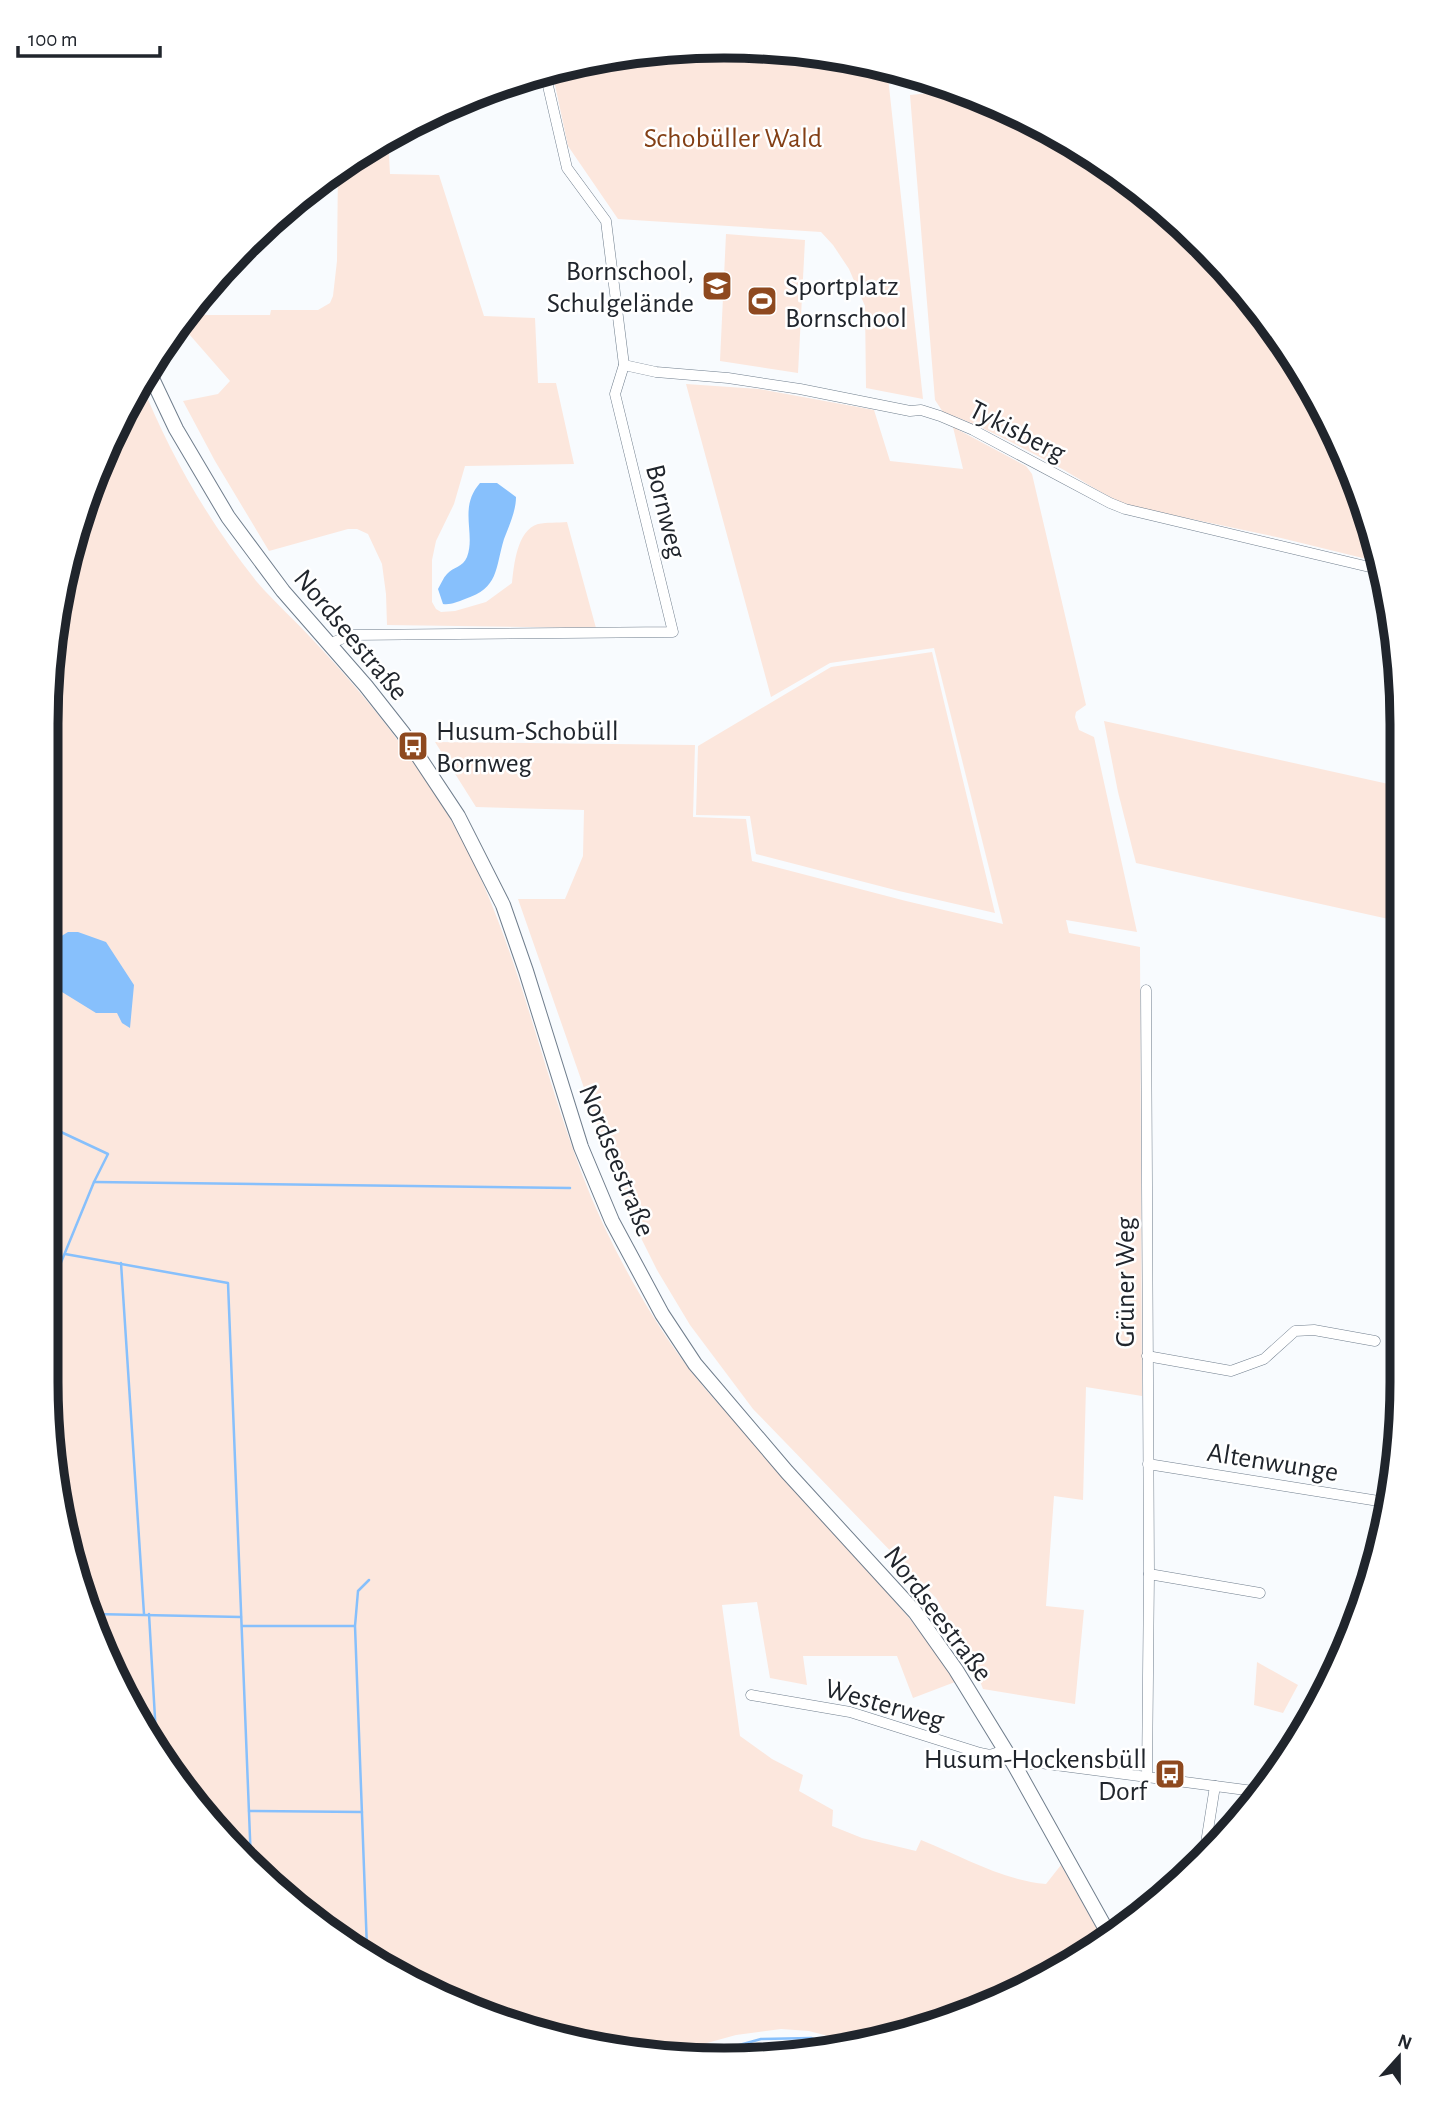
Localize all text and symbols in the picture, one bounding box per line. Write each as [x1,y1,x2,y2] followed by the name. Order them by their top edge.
[18,14,159,58] scale bar
[28,29,78,50] text: 100 m
[644,125,822,153] park label: Schobüller Wald
[547,258,694,318] place label: Bornschool, Schulgelände
[700,269,734,303] school or university icon: Bornschool, Schulgelände
[785,273,907,333] place label: Sportplatz Bornschool
[745,284,779,318] sports icon: Sportplatz Bornschool
[965,396,1070,468] street label: Tykisberg
[640,462,690,562] street label: Bornweg
[288,565,413,706] street label: Nordseestraße
[436,718,619,778] place label: Husum-Schobüll Bornweg
[396,729,430,763] bus stop icon: Husum-Schobüll Bornweg
[573,1081,659,1241] street label: Nordseestraße
[1112,1216,1140,1347] street label: Grüner Weg
[1205,1439,1340,1487] street label: Altenwunge
[878,1541,997,1687] street label: Nordseestraße
[822,1675,948,1735] street label: Westerweg
[924,1746,1149,1806] place label: Husum-Hockensbüll Dorf
[1153,1757,1187,1791] bus stop icon: Husum-Hockensbüll Dorf
[1364,2022,1434,2092] north arrow
[1395,2031,1414,2054] text: N

